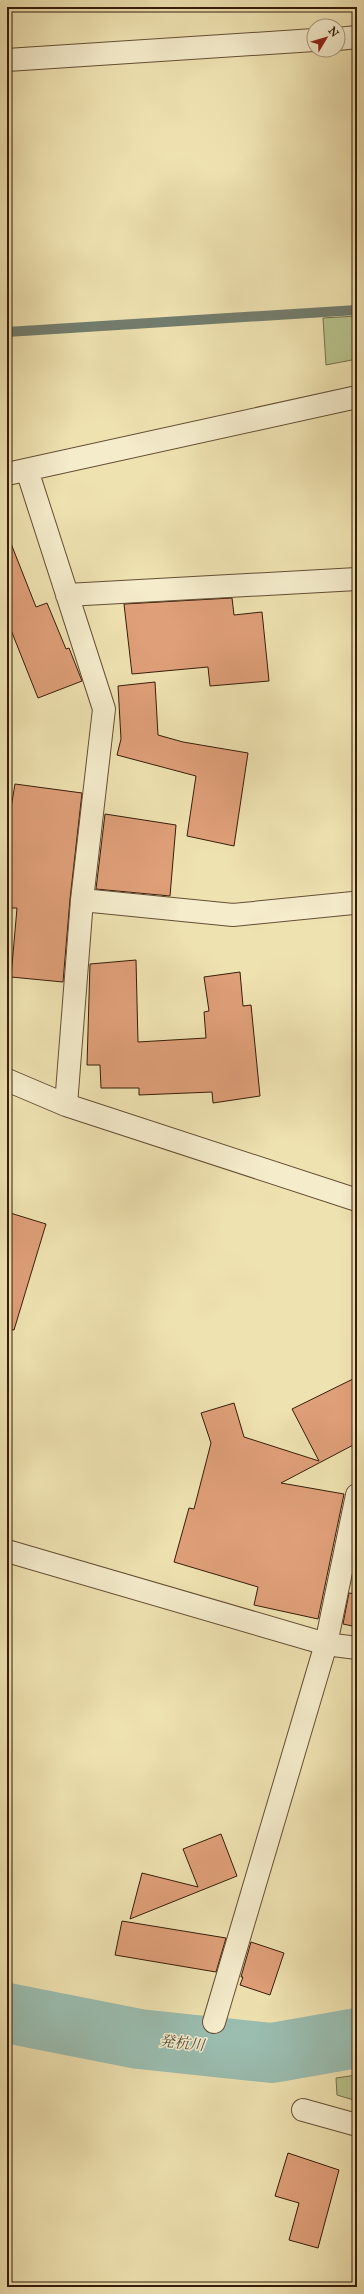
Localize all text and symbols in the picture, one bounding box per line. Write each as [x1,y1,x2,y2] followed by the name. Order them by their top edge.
[306,18,346,58] north arrow
[325,24,342,40] text: N
[159,2032,207,2055] water label: 発杭川

